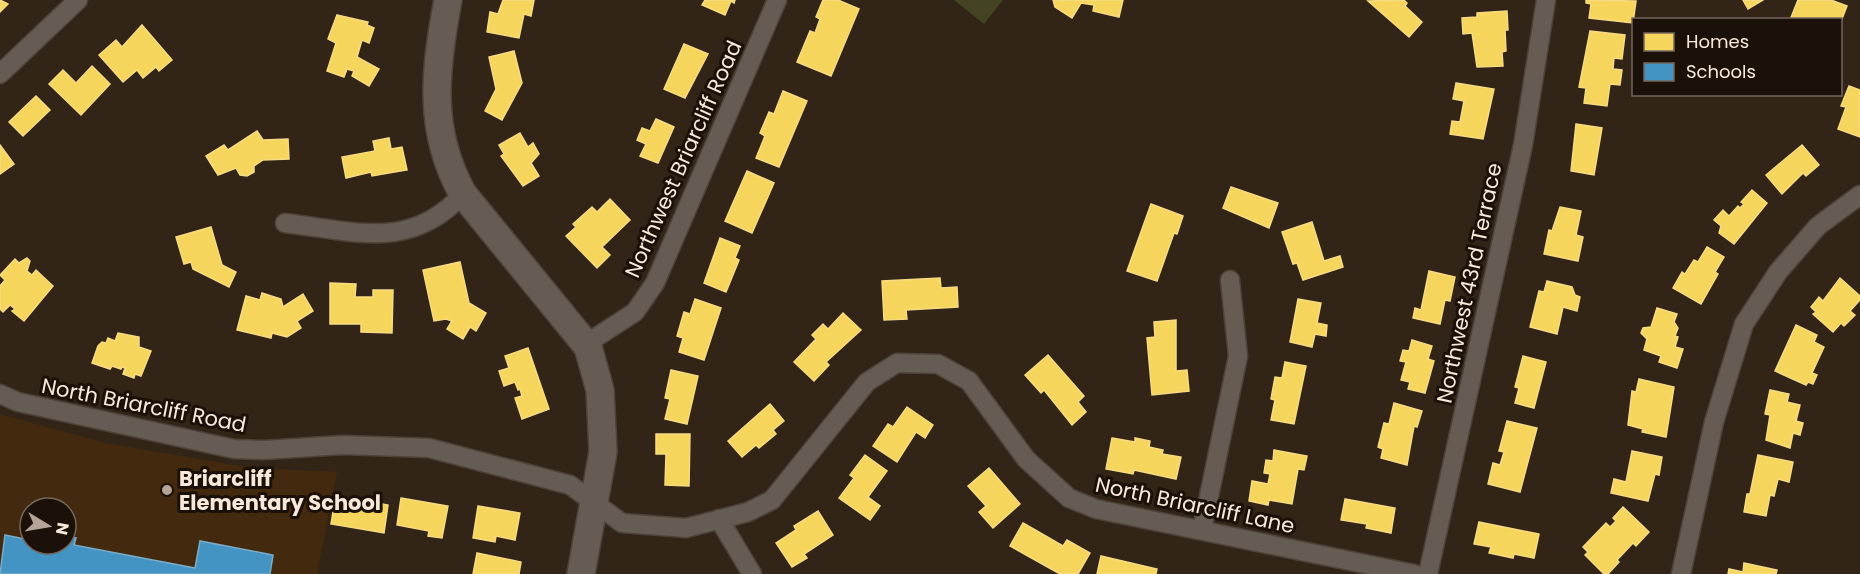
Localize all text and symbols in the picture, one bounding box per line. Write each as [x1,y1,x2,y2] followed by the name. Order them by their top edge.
[1632,18,1842,96] legend
[1686,29,1749,54] text: Homes
[618,36,748,282] street label: Northwest Briarcliff Road
[1686,59,1756,84] text: Schools
[1429,160,1509,406] street label: Northwest 43rd Terrace
[39,371,249,439] street label: North Briarcliff Road
[179,464,381,517] place label: Briarcliff Elementary School
[1093,470,1297,540] street label: North Briarcliff Lane
[160,483,174,497] marker: Briarcliff Elementary School
[18,496,78,556] north arrow
[50,521,75,537] text: N

